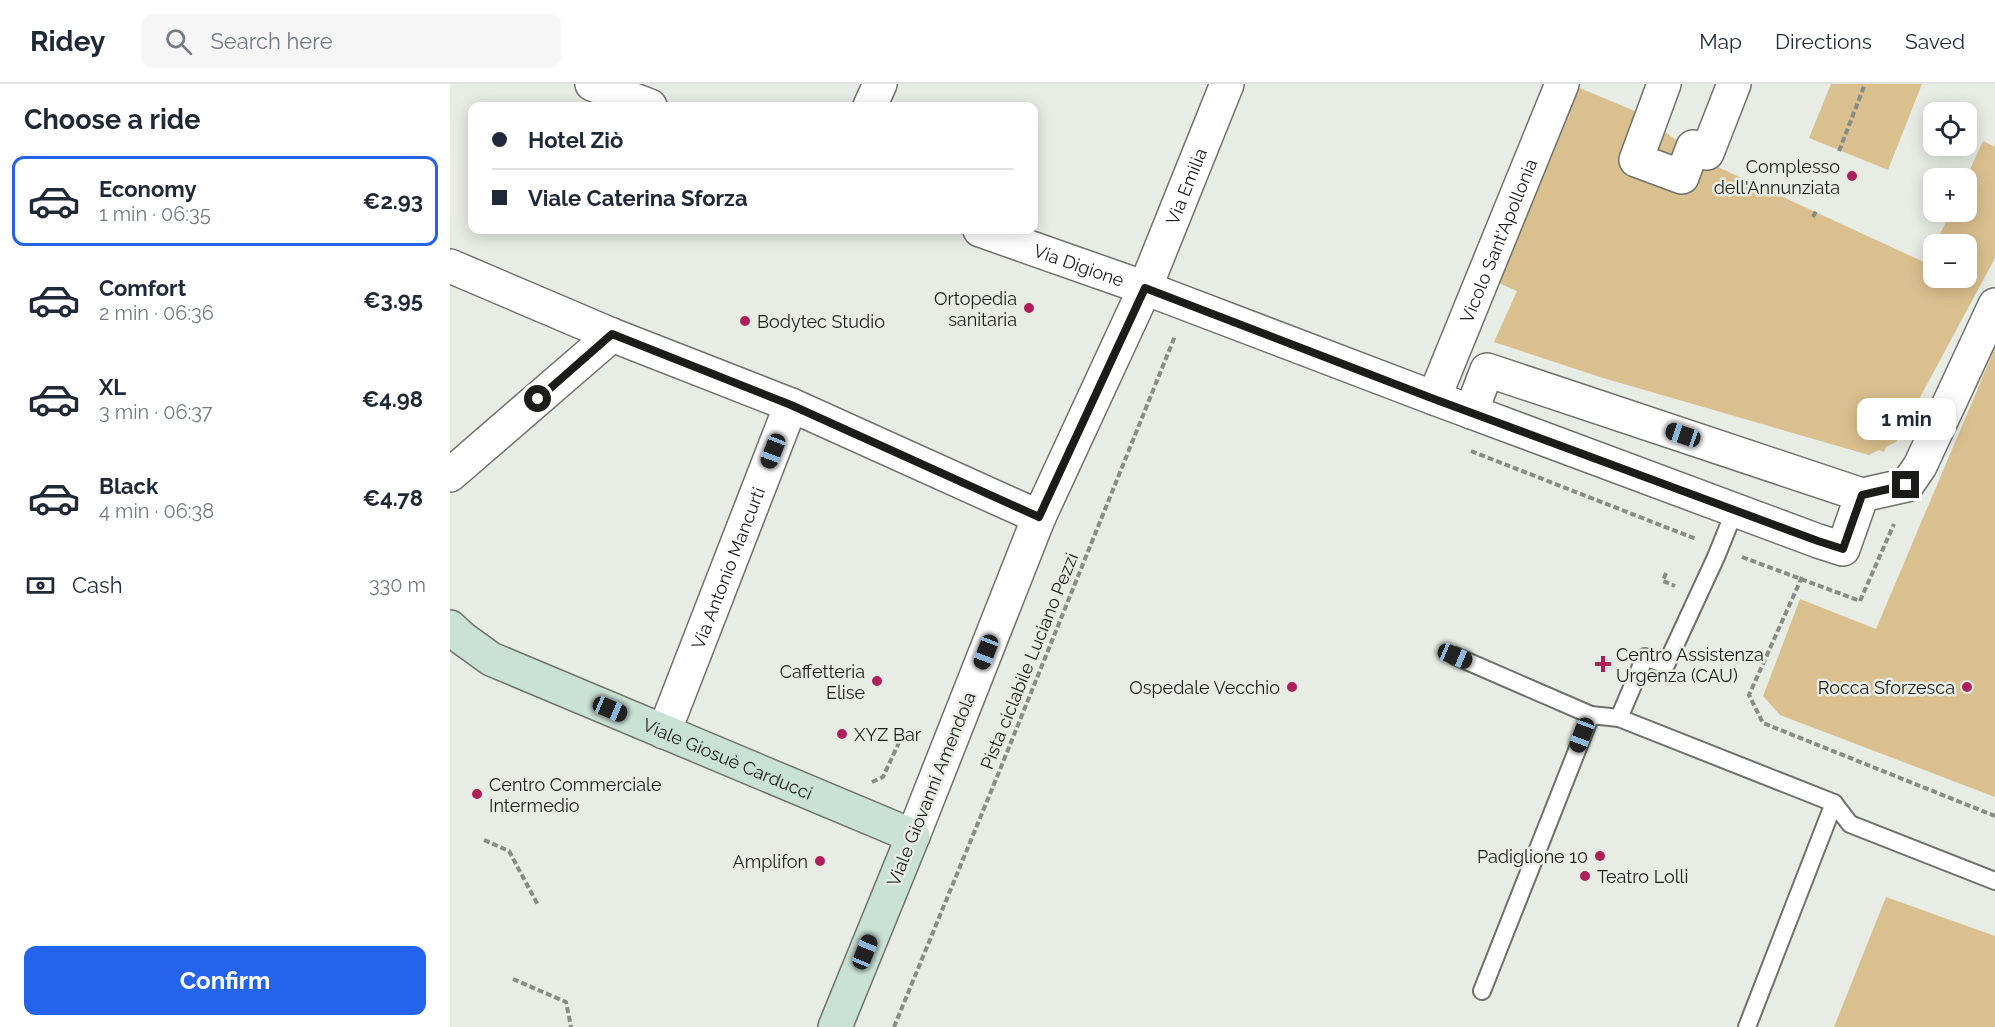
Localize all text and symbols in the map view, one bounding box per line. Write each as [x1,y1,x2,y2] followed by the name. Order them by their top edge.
[141,14,561,68] search box
[30,25,105,58] text: Ridey
[162,25,195,58] icon: search
[210,28,333,54] text: Search here
[1699,29,1742,54] text: Map
[1775,29,1872,54] text: Directions
[1905,29,1965,54] text: Saved
[1923,102,1977,288] map controls
[1923,102,1977,156] button: locate
[24,104,200,135] text: Choose a ride
[528,127,623,153] text: Hotel Ziò
[1161,145,1211,228] street label: Via Emilia
[1455,155,1541,326] street label: Vicolo Sant'Apollonia
[1714,156,1840,198] place label: Complesso dell'Annunziata
[1923,168,1977,222] button: +
[1845,169,1859,183] marker: Complesso dell'Annunziata
[27,174,81,228] icon: car
[99,176,197,202] text: Economy
[528,185,748,211] text: Viale Caterina Sforza
[363,188,423,214] text: €2.93
[99,202,211,226] text: 1 min · 06:35
[1923,234,1977,288] button: −
[1031,239,1127,290] street label: Via Digione
[27,273,81,327] icon: car
[99,275,186,301] text: Comfort
[363,287,423,313] text: €3.95
[934,288,1017,330] place label: Ortopedia sanitaria
[99,301,214,325] text: 2 min · 06:36
[1022,301,1036,315] marker: Ortopedia sanitaria
[757,311,885,332] place label: Bodytec Studio
[738,314,752,328] marker: Bodytec Studio
[27,372,81,426] icon: car
[99,374,126,400] text: XL
[524,385,551,412] route start
[362,386,423,412] text: €4.98
[1856,398,1956,440] callout: 1 min
[99,400,213,424] text: 3 min · 06:37
[1881,407,1932,431] text: 1 min
[1663,421,1703,449] car
[758,431,788,471] car
[27,471,81,525] icon: car
[1892,471,1919,498] route end
[99,473,158,499] text: Black
[687,484,769,652] street label: Via Antonio Mancurti
[363,485,423,511] text: €4.78
[99,499,214,523] text: 4 min · 06:38
[976,550,1082,772] street label: Pista ciclabile Luciano Pezzi
[24,569,57,602] icon: cash
[72,572,123,598] text: Cash
[369,573,426,597] text: 330 m
[971,632,1001,672] car
[1435,641,1475,671] car
[1616,644,1764,686] place label: Centro Assistenza Urgenza (CAU)
[1594,655,1612,673] marker: Centro Assistenza Urgenza (CAU)
[780,661,865,703] place label: Caffetteria Elise
[870,674,884,688] marker: Caffetteria Elise
[1129,677,1280,698] place label: Ospedale Vecchio
[1818,677,1955,698] place label: Rocca Sforzesca
[1285,680,1299,694] marker: Ospedale Vecchio
[1960,680,1974,694] marker: Rocca Sforzesca
[882,689,980,889] street label: Viale Giovanni Amendola
[590,694,630,724] car
[640,713,816,803] street label: Viale Giosuè Carducci
[1567,715,1597,755] car
[854,724,922,745] place label: XYZ Bar
[835,727,849,741] marker: XYZ Bar
[489,774,662,816] place label: Centro Commerciale Intermedio
[470,787,484,801] marker: Centro Commerciale Intermedio
[1477,846,1588,867] place label: Padiglione 10
[1593,849,1607,863] marker: Padiglione 10
[733,851,808,872] place label: Amplifon
[813,854,827,868] marker: Amplifon
[1597,866,1688,887] place label: Teatro Lolli
[1578,869,1592,883] marker: Teatro Lolli
[850,932,880,972] car
[24,946,426,1015] button: Confirm

